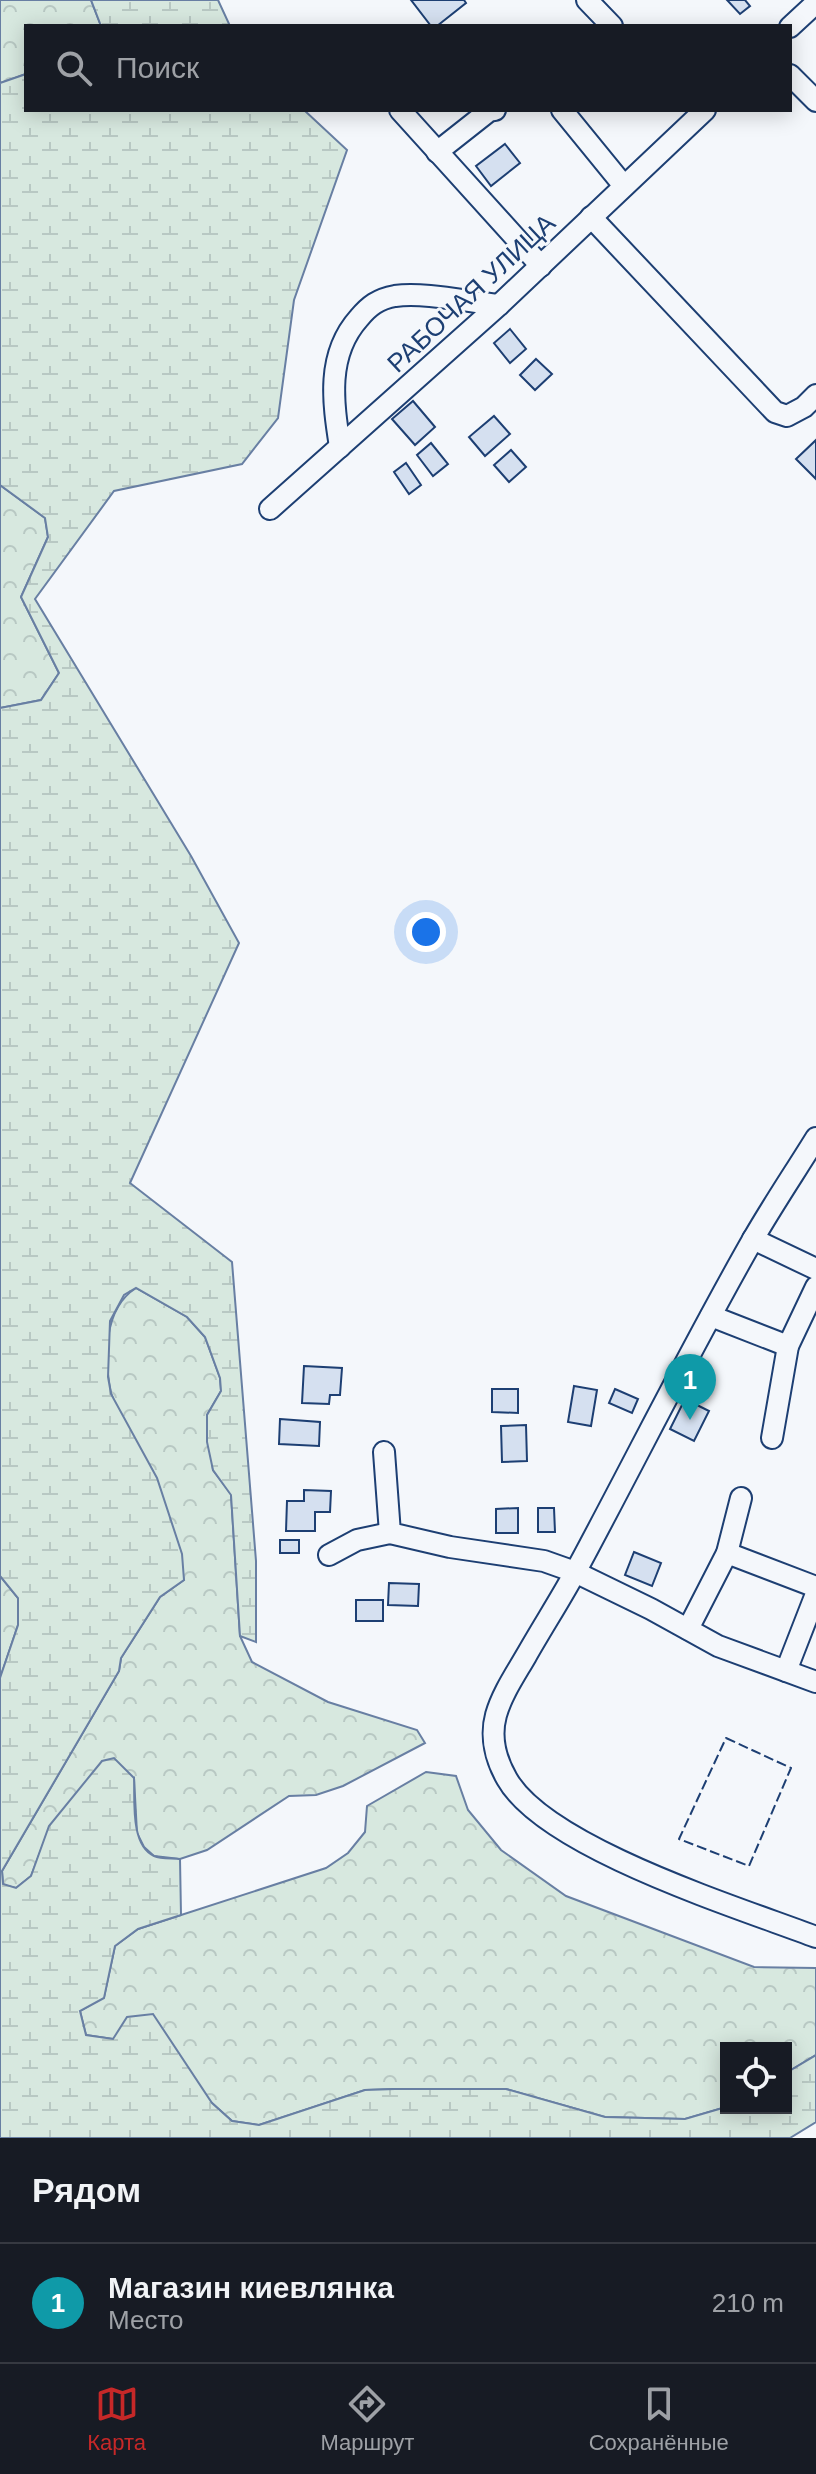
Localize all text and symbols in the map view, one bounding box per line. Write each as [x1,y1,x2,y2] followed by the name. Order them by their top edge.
[24,24,792,112] search box
[52,46,96,90] icon: search
[116,51,199,84] text: Поиск
[381,207,561,378] street label: РАБОЧАЯ УЛИЦА
[406,912,446,952] your location
[664,1354,716,1420] pin: 1
[720,2042,792,2114] map controls
[720,2042,792,2114] button: locate
[32,2171,141,2209] text: Рядом
[108,2271,394,2304] text: Магазин киевлянка
[51,2288,65,2318] text: 1
[712,2288,784,2318] text: 210 m
[108,2305,184,2335] text: Место
[87,2382,146,2456] tab: Карта
[321,2382,414,2456] tab: Маршрут
[589,2382,729,2456] tab: Сохранённые

